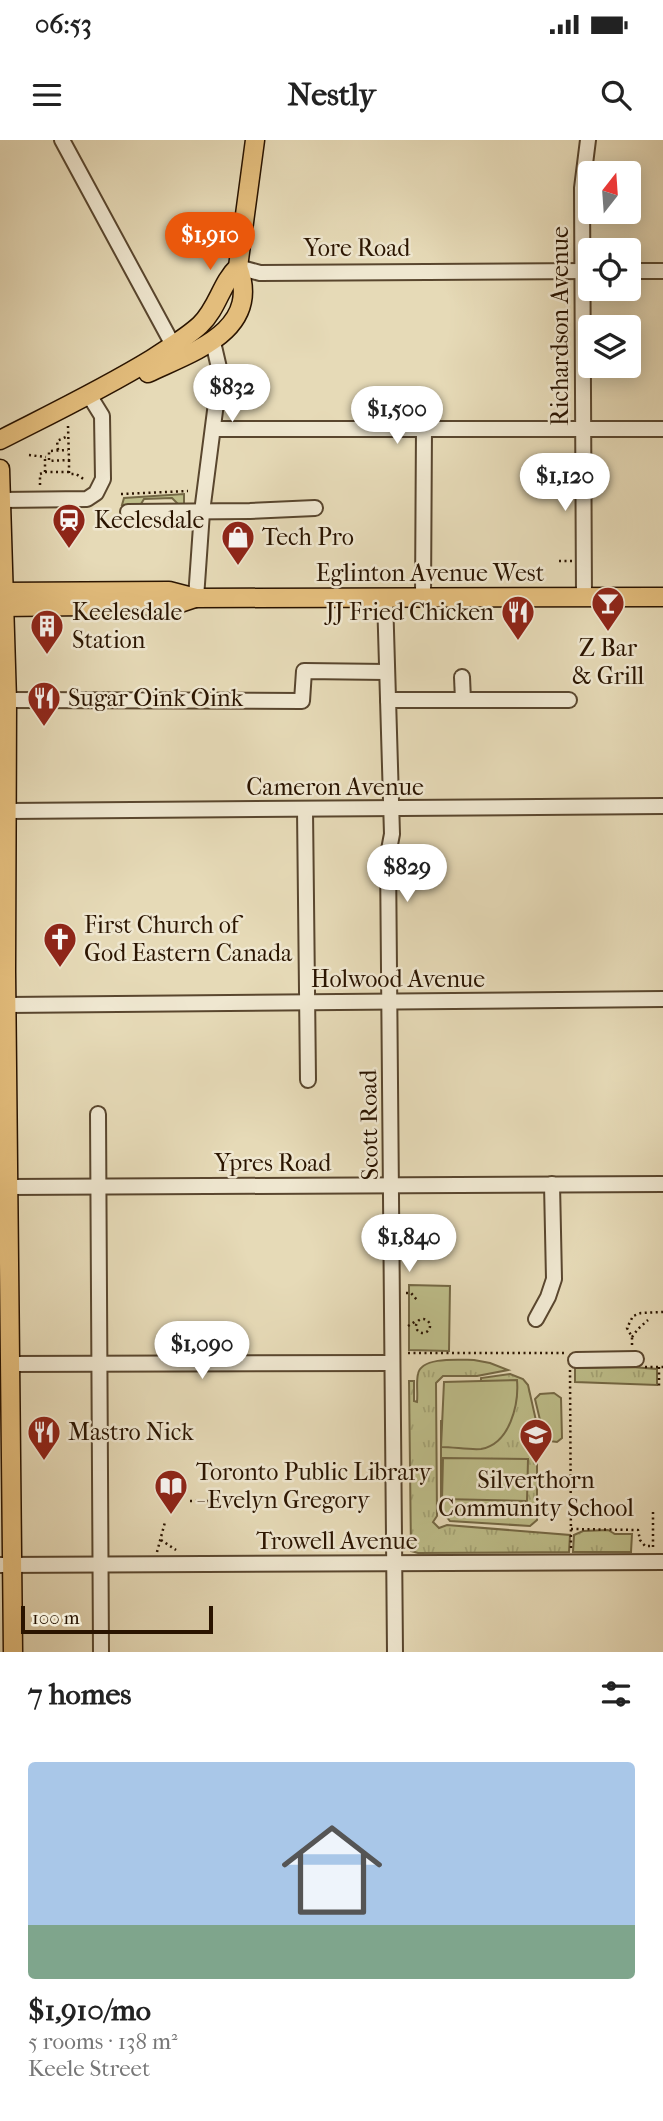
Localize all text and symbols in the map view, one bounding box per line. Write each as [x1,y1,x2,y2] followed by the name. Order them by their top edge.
[35,9,92,40] text: 06:53
[28,76,66,114] icon: menu
[288,76,376,113] text: Nestly
[597,76,635,114] icon: search
[578,161,640,224] north arrow
[578,161,641,378] map controls
[153,212,267,272] pin: $1,910
[181,221,239,248] text: $1,910
[546,226,574,426] street label: Richardson Avenue
[303,234,411,262] street label: Yore Road
[578,238,641,301] button: locate
[578,315,641,378] button: layers
[191,364,273,424] pin: $832
[209,373,255,400] text: $832
[340,386,454,446] pin: $1,500
[367,395,427,422] text: $1,500
[508,454,622,513] pin: $1,120
[536,462,594,489] text: $1,120
[50,501,88,550] station icon: Keelesdale
[94,506,204,534] place label: Keelesdale
[219,518,257,567] shop icon: Tech Pro
[262,523,354,551] place label: Tech Pro
[316,559,545,587] street label: Eglinton Avenue West
[589,584,627,633] bar icon: Z Bar & Grill
[499,593,537,642] restaurant icon: JJ Fried Chicken
[72,598,182,654] place label: Keelesdale Station
[324,598,494,626] place label: JJ Fried Chicken
[28,607,66,656] building icon: Keelesdale Station
[572,634,645,690] place label: Z Bar & Grill
[25,679,63,728] restaurant icon: Sugar Oink Oink
[68,684,244,712] place label: Sugar Oink Oink
[246,773,424,801] street label: Cameron Avenue
[366,844,448,904] pin: $829
[383,853,431,880] text: $829
[84,911,293,967] place label: First Church of God Eastern Canada
[41,920,79,969] church icon: First Church of God Eastern Canada
[311,965,485,993] street label: Holwood Avenue
[354,1068,384,1181] street label: Scott Road
[214,1149,332,1177] street label: Ypres Road
[352,1214,466,1274] pin: $1,840
[377,1223,441,1250] text: $1,840
[145,1322,259,1381] pin: $1,090
[170,1330,234,1357] text: $1,090
[25,1413,63,1462] restaurant icon: Mastro Nick
[517,1416,555,1465] school or university icon: Silverthorn Community School
[68,1418,194,1446] place label: Mastro Nick
[196,1458,433,1514] place label: Toronto Public Library - Evelyn Gregory
[438,1466,634,1522] place label: Silverthorn Community School
[152,1467,190,1516] library icon: Toronto Public Library - Evelyn Gregory
[256,1527,418,1555] street label: Trowell Avenue
[21,1603,214,1635] scale bar
[32,1607,80,1629] text: 100 m
[597,1675,635,1713] icon: filters
[28,1677,131,1712] text: 7 homes
[269,1807,395,1933] icon: home
[28,1993,151,2028] text: $1,910/mo
[28,2028,178,2055] text: 5 rooms · 138 m²
[28,2055,150,2082] text: Keele Street

